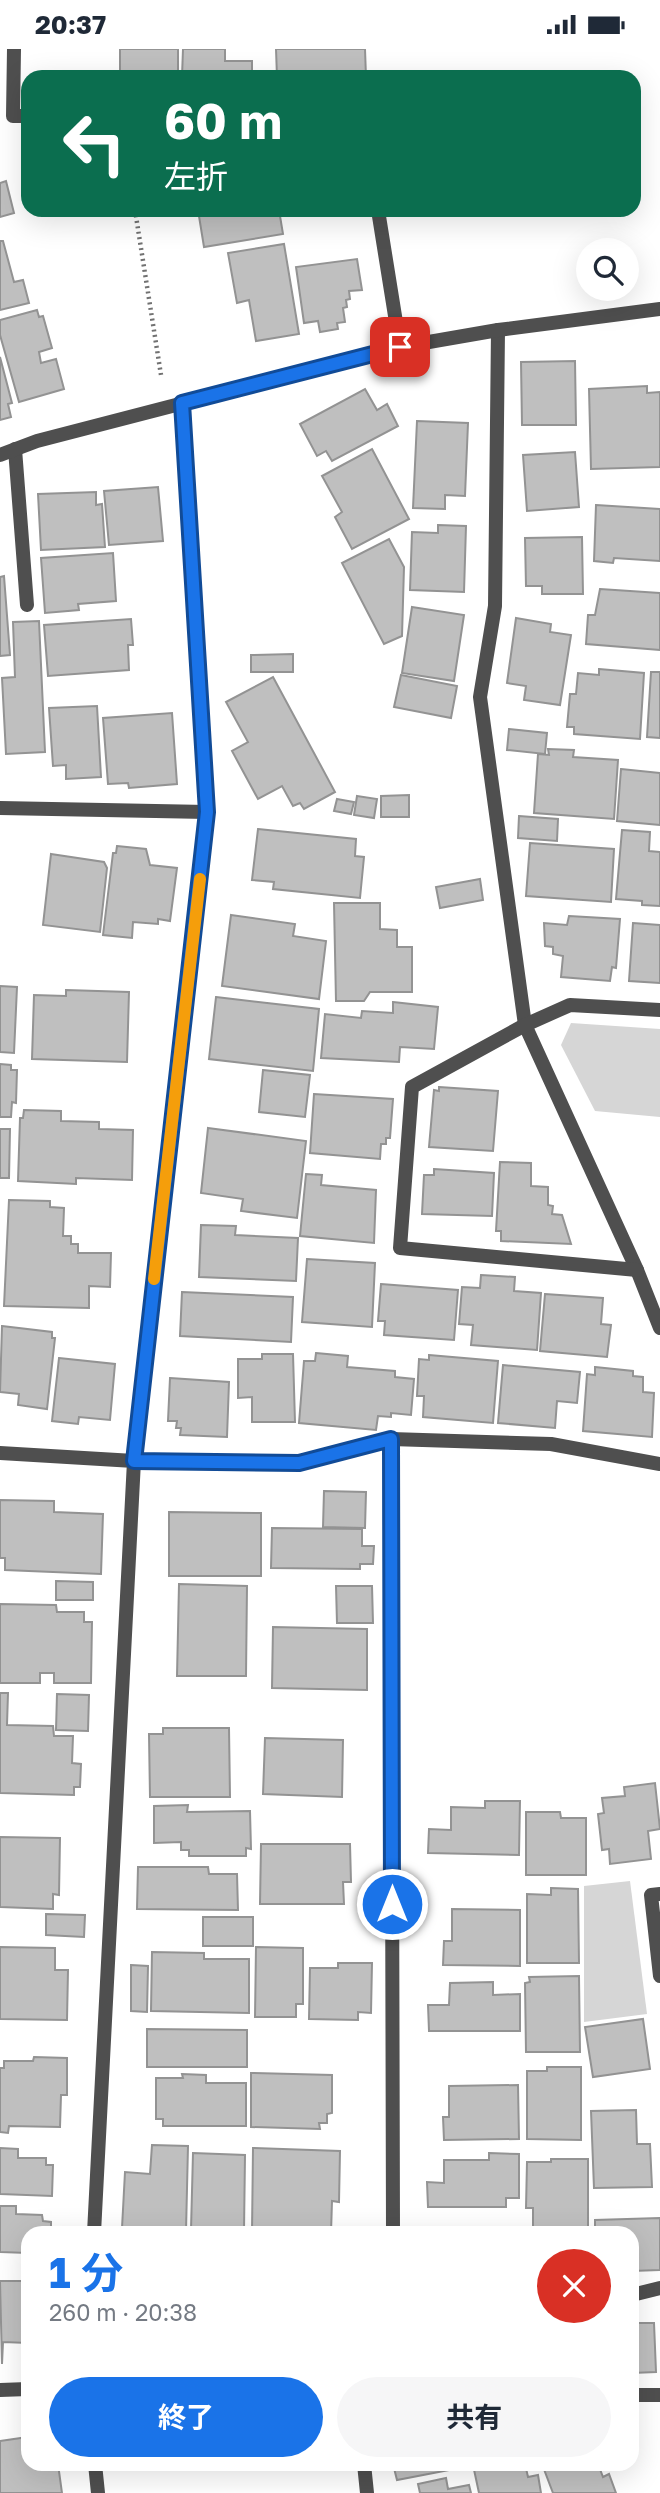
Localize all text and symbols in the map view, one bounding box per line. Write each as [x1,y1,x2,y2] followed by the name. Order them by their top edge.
[35,9,106,40] text: 20:37
[164,91,282,150] text: 60 m
[49,98,140,189] icon: left
[164,157,228,195] text: 左折
[576,238,639,301] map controls
[576,238,639,301] button: search
[370,317,430,377] pin
[381,328,419,366] icon: arrive
[355,1867,429,1941] position arrow
[49,2247,123,2297] text: 1 分
[537,2249,611,2323] button: close
[49,2298,197,2326] text: 260 m · 20:38
[49,2377,323,2457] button: 終了
[337,2377,611,2457] button: 共有

